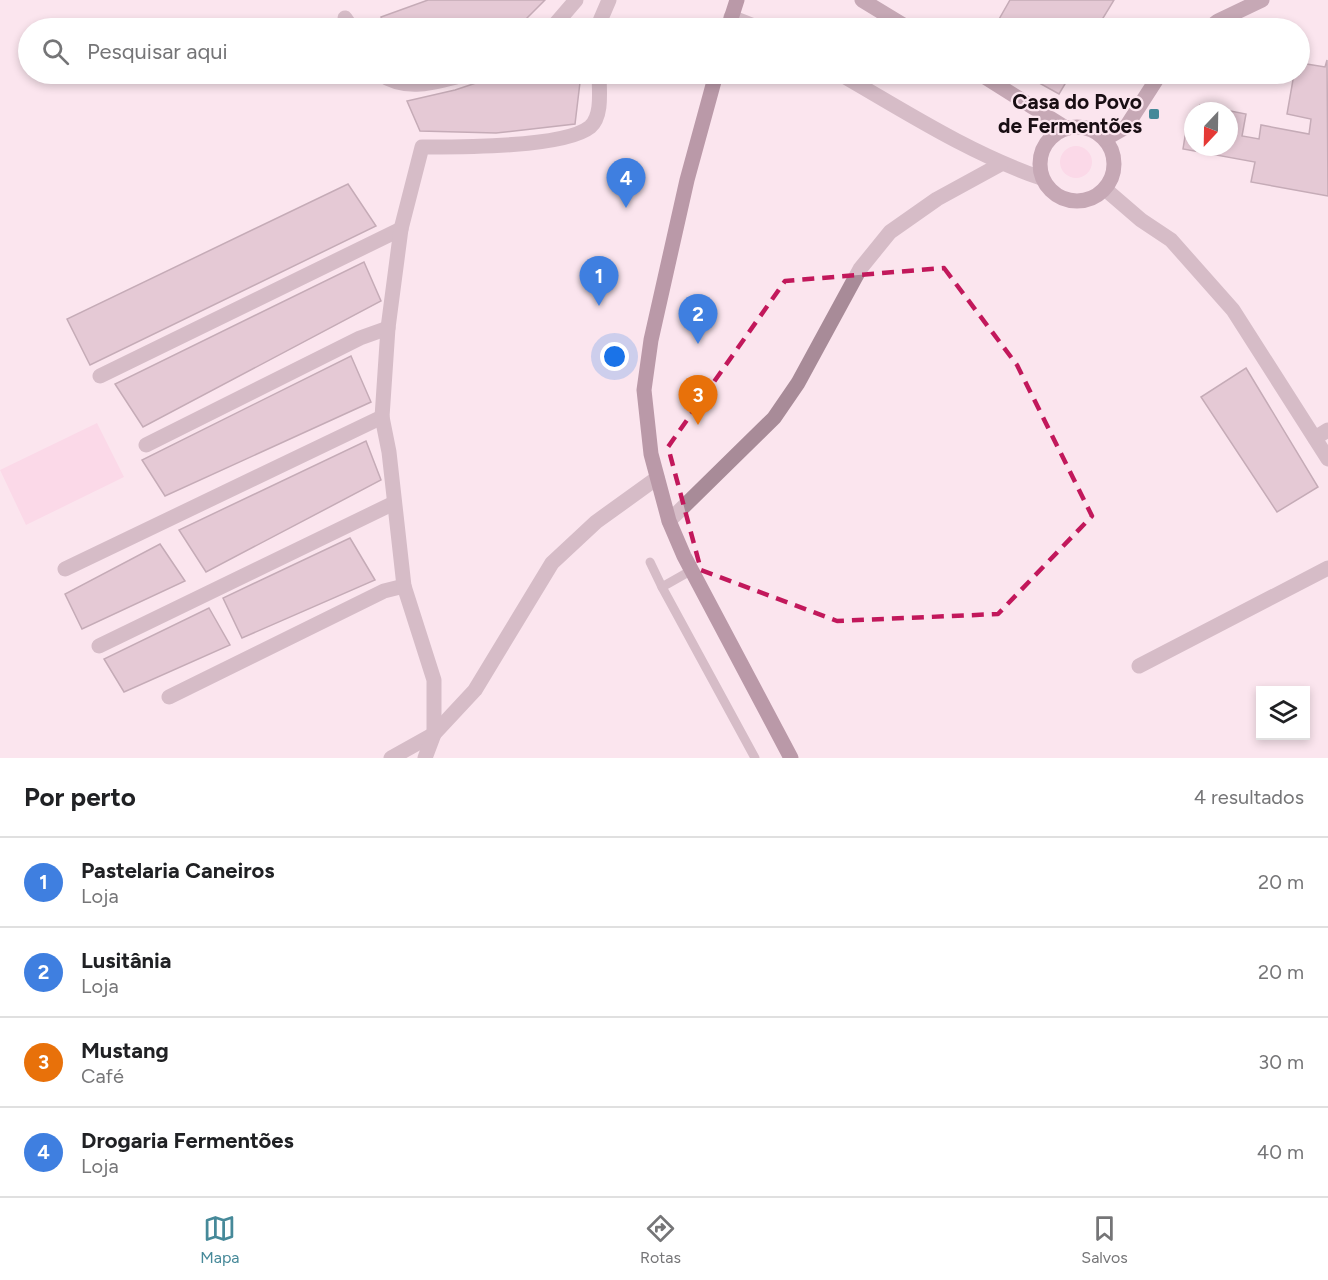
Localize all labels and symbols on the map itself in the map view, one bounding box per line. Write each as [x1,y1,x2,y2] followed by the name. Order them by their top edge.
[998,89,1142,138] place label: Casa do Povo de Fermentões
[1184,102,1238,156] north arrow
[1147,107,1161,121] marker: Casa do Povo de Fermentões
[606,158,646,208] pin: 4
[580,256,618,306] pin: 1
[678,294,718,344] pin: 2
[600,342,629,371] your location
[678,376,718,425] pin: 3

